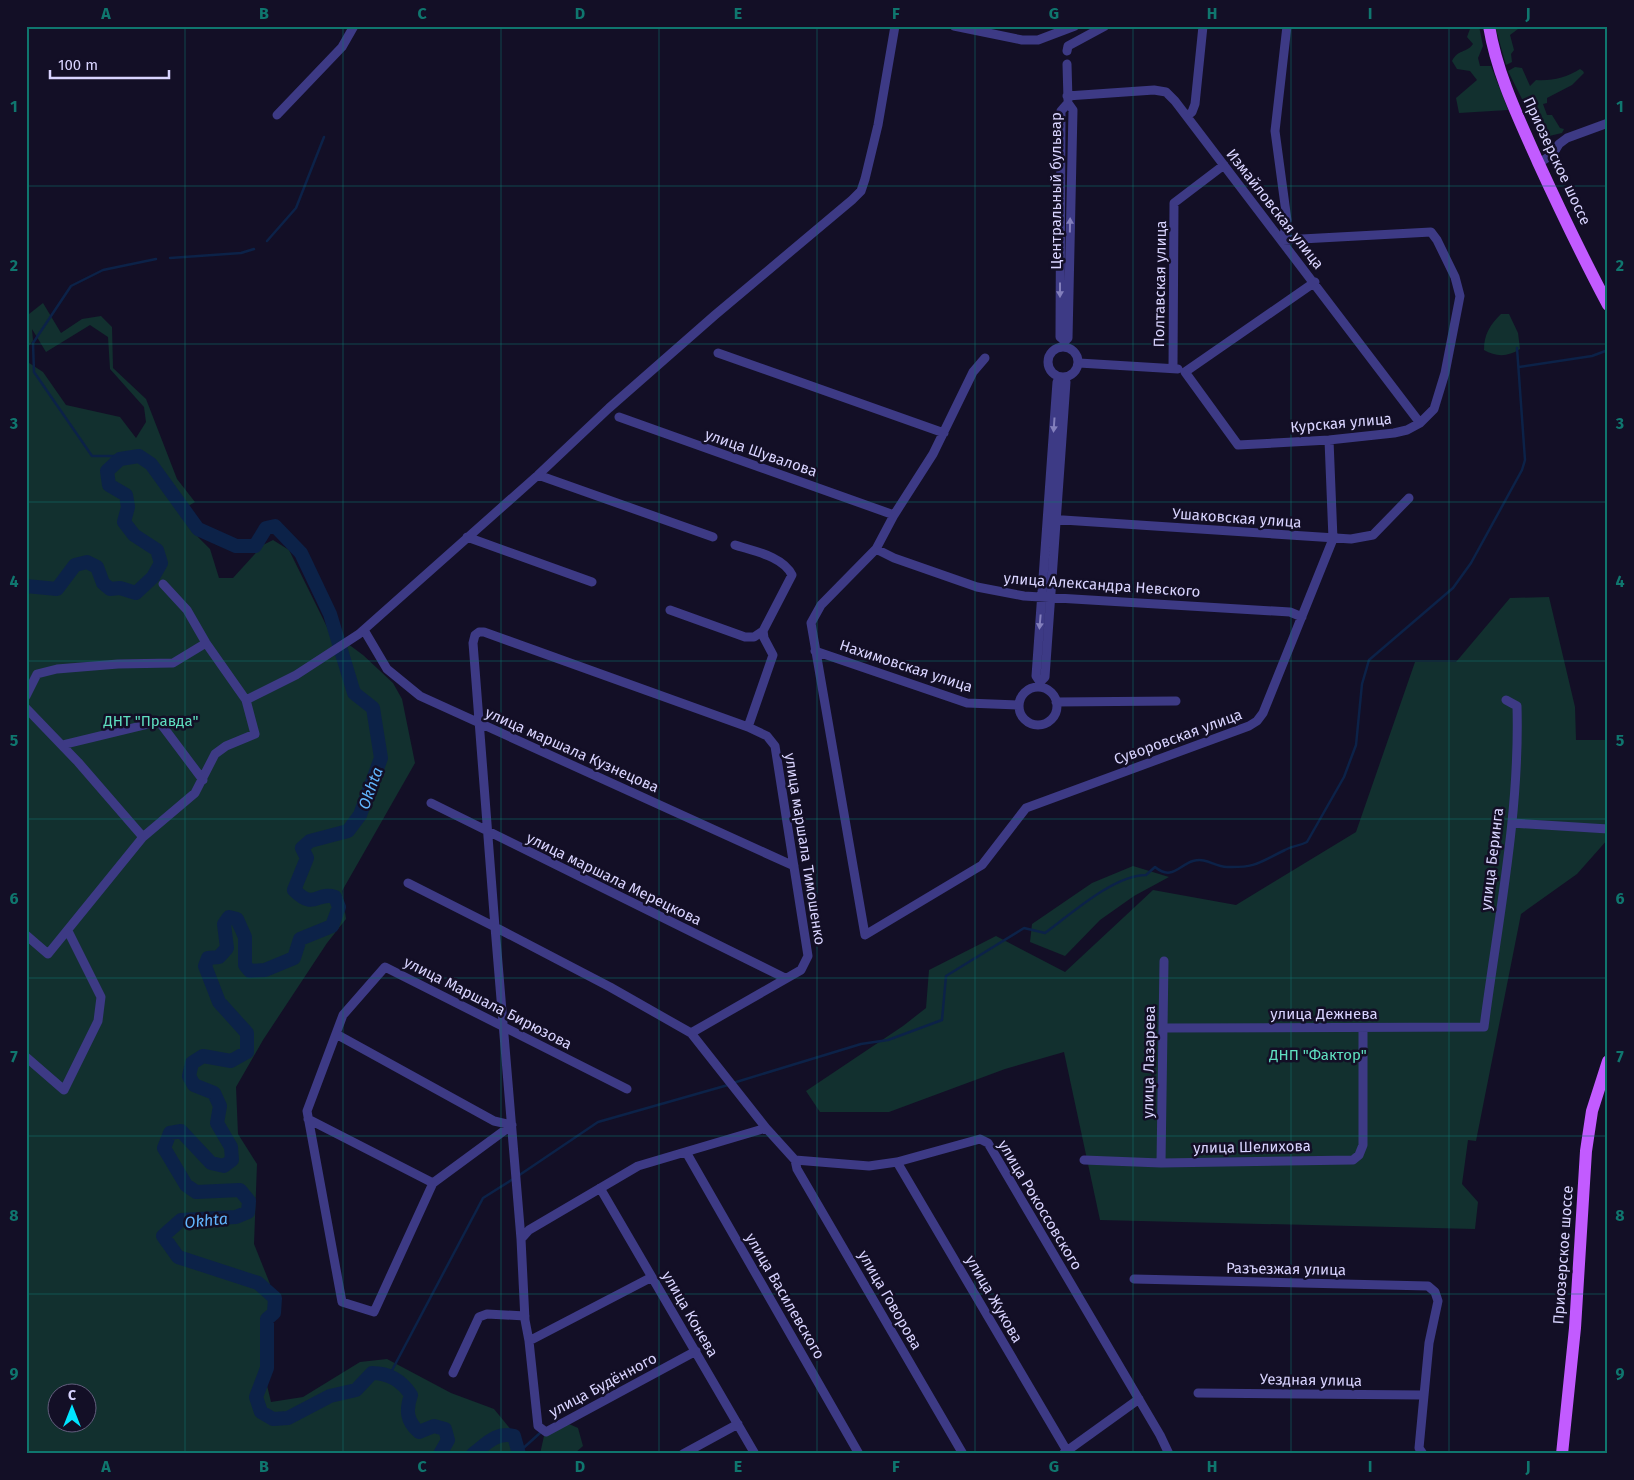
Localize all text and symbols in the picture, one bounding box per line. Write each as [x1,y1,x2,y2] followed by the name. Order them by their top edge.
[100,4,111,23] text: A
[259,4,269,23] text: B
[417,4,427,23] text: C
[575,4,585,23] text: D
[734,4,742,23] text: E
[892,4,900,23] text: F
[1049,4,1059,23] text: G
[1207,4,1217,23] text: H
[1368,4,1372,23] text: I
[1524,4,1531,23] text: J
[50,48,169,80] scale bar
[58,56,98,74] text: 100 m
[1519,94,1595,228] street label: Приозерское шоссе
[10,97,18,116] text: 1
[1616,97,1624,116] text: 1
[1047,112,1065,270] street label: Центральный бульвар
[1222,145,1328,273] street label: Измайловская улица
[1067,216,1075,232] one-way arrow
[1150,220,1170,348] street label: Полтавская улица
[10,256,18,275] text: 2
[1616,256,1624,275] text: 2
[1056,282,1064,298] one-way arrow
[1289,410,1393,436] street label: Курская улица
[9,414,18,433] text: 3
[1615,414,1624,433] text: 3
[1050,417,1058,433] one-way arrow
[703,425,819,481] street label: улица Шувалова
[1172,505,1302,531] street label: Ушаковская улица
[1003,569,1201,601] street label: улица Александра Невского
[9,572,19,591] text: 4
[1615,572,1625,591] text: 4
[1036,614,1044,630] one-way arrow
[837,636,975,696] street label: Нахимовская улица
[482,704,662,796] street label: улица маршала Кузнецова
[1111,705,1245,769] street label: Суворовская улица
[103,712,198,730] park label: ДНТ "Правда"
[10,731,19,750] text: 5
[1616,731,1625,750] text: 5
[781,752,829,946] street label: улица маршала Тимошенко
[354,764,387,812] water label: Okhta
[1477,807,1507,911] street label: улица Беринга
[524,829,704,929] street label: улица маршала Мерецкова
[9,889,19,908] text: 6
[1615,889,1625,908] text: 6
[401,953,575,1053] street label: улица Маршала Бирюзова
[1139,1005,1159,1119] street label: улица Лазарева
[1270,1005,1378,1023] street label: улица Дежнева
[1268,1046,1367,1064] park label: ДНП "Фактор"
[10,1047,18,1066] text: 7
[1616,1047,1624,1066] text: 7
[994,1137,1086,1273] street label: улица Рокоссовского
[1193,1137,1311,1157] street label: улица Шелихова
[1549,1185,1577,1325] street label: Приозерское шоссе
[9,1206,19,1225] text: 8
[1615,1206,1625,1225] text: 8
[183,1209,229,1232] water label: Okhta
[741,1230,829,1362] street label: улица Василевского
[854,1247,926,1353] street label: улица Говорова
[962,1252,1026,1346] street label: улица Жукова
[1226,1259,1346,1279] street label: Разъезжая улица
[658,1268,722,1360] street label: улица Конева
[546,1349,660,1421] street label: улица Будённого
[10,1364,19,1383] text: 9
[1616,1364,1625,1383] text: 9
[1260,1370,1362,1390] street label: Уездная улица
[48,1382,98,1432] north arrow
[68,1387,76,1404] text: С
[100,1457,111,1476] text: A
[259,1457,269,1476] text: B
[417,1457,427,1476] text: C
[575,1457,585,1476] text: D
[734,1457,742,1476] text: E
[892,1457,900,1476] text: F
[1049,1457,1059,1476] text: G
[1207,1457,1217,1476] text: H
[1368,1457,1372,1476] text: I
[1524,1457,1531,1476] text: J

